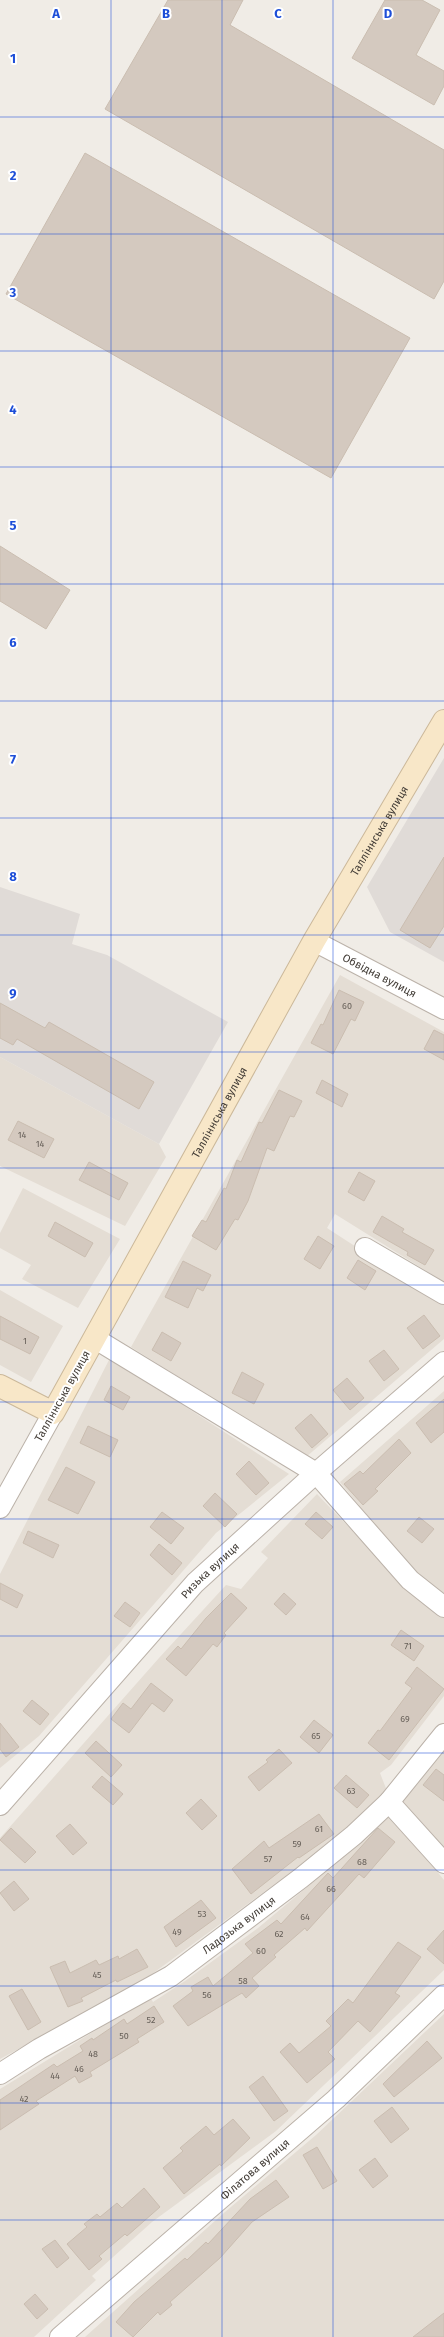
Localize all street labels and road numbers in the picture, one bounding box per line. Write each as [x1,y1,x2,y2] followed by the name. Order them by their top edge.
[348,784,411,878] street label: Талліннська вулиця
[340,951,419,1000] street label: Обвідна вулиця
[189,1065,250,1160] street label: Талліннська вулиця
[32,1348,93,1444] street label: Талліннська вулиця
[179,1540,242,1601] street label: Ризька вулиця
[200,1894,278,1957] street label: Ладозька вулиця
[218,2136,292,2203] street label: Філатова вулиця

